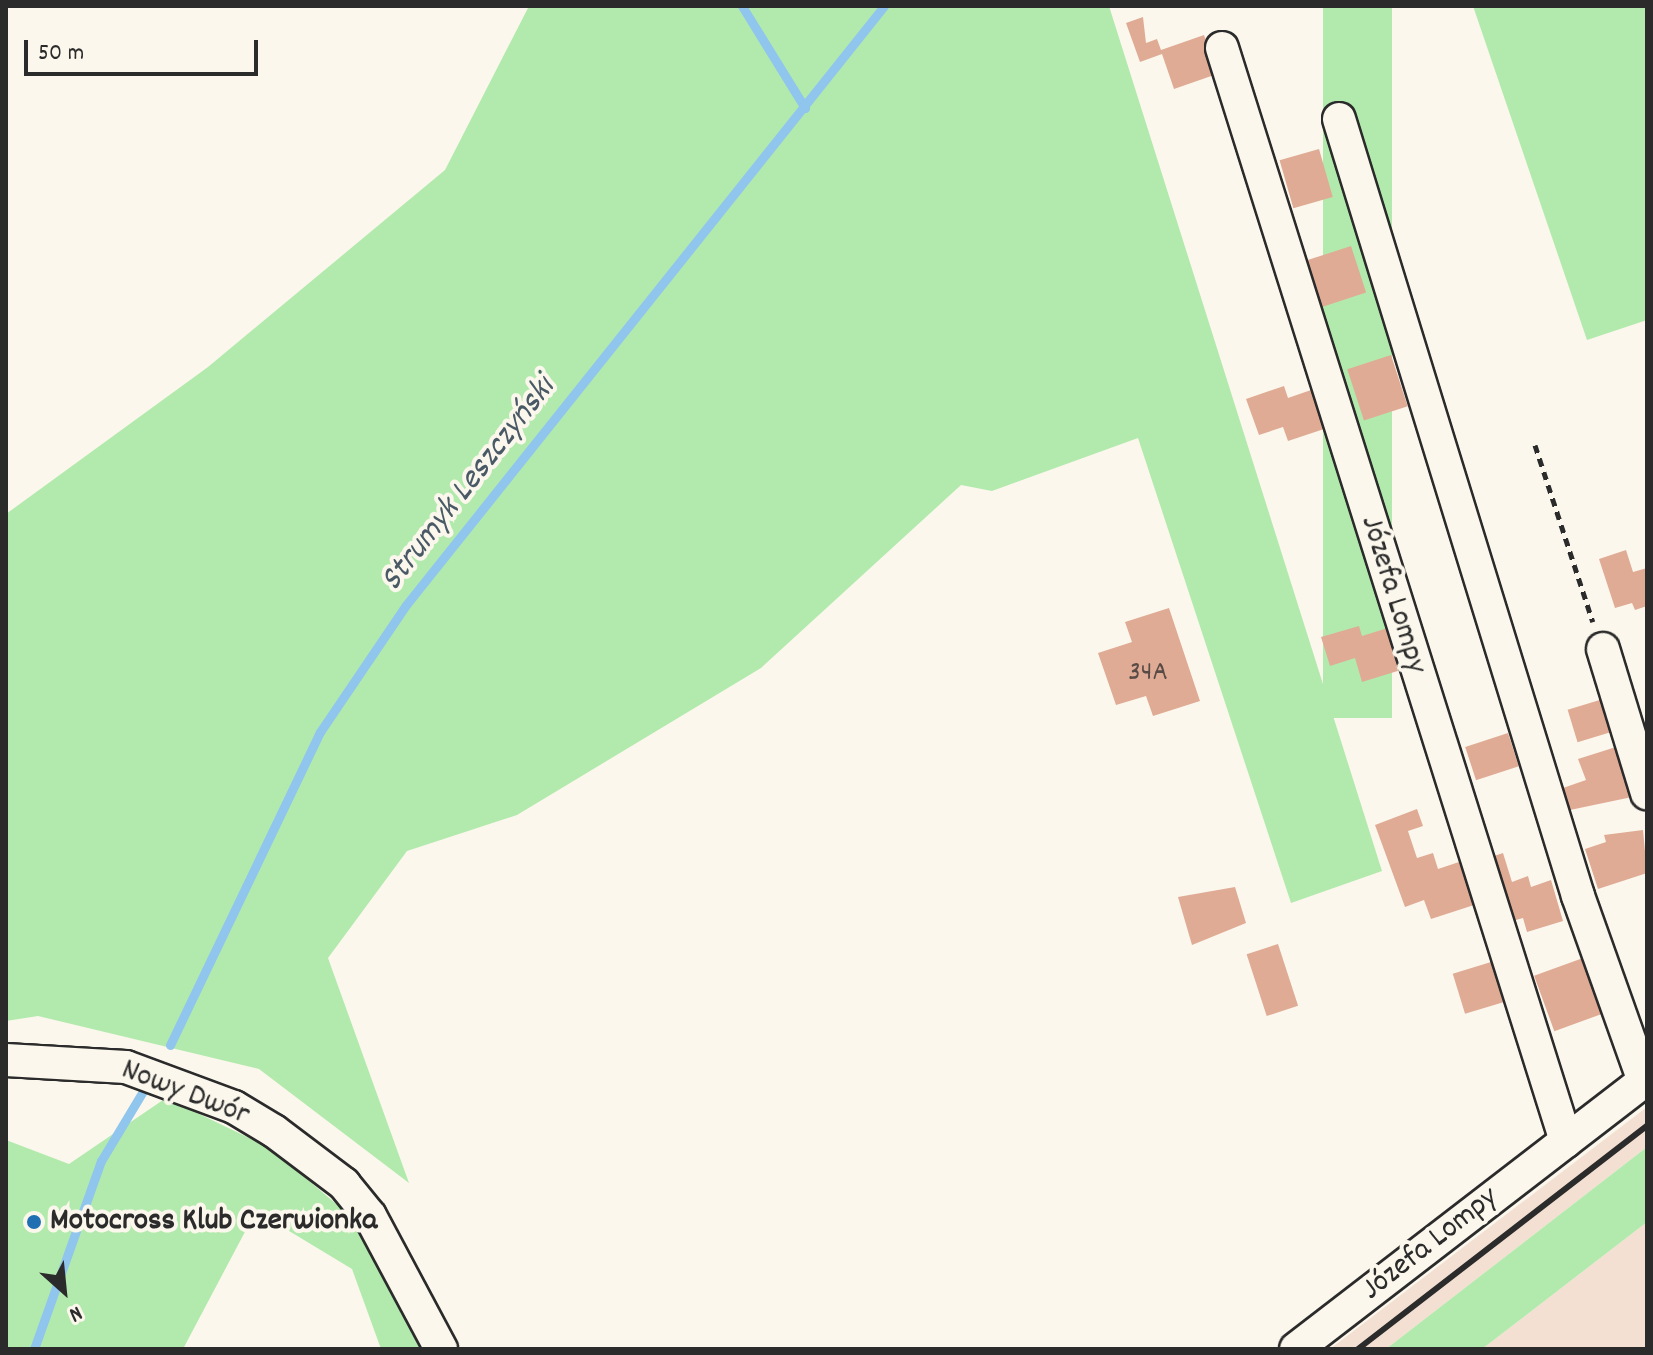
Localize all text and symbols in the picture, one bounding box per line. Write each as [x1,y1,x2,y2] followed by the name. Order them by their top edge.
[28,24,262,74] scale bar
[38,37,84,71] text: 50 m
[373,370,565,600] water label: Strumyk Leszczyński
[1350,512,1434,678] street label: Józefa Lompy
[1128,657,1168,691] house number: 34A
[115,1052,255,1136] street label: Nowy Dwór
[1355,1180,1507,1310] street label: Józefa Lompy
[50,1203,377,1241] place label: Motocross Klub Czerwionka
[25,1213,43,1231] marker: Motocross Klub Czerwionka
[24,1251,104,1331] north arrow
[63,1297,87,1329] text: N

